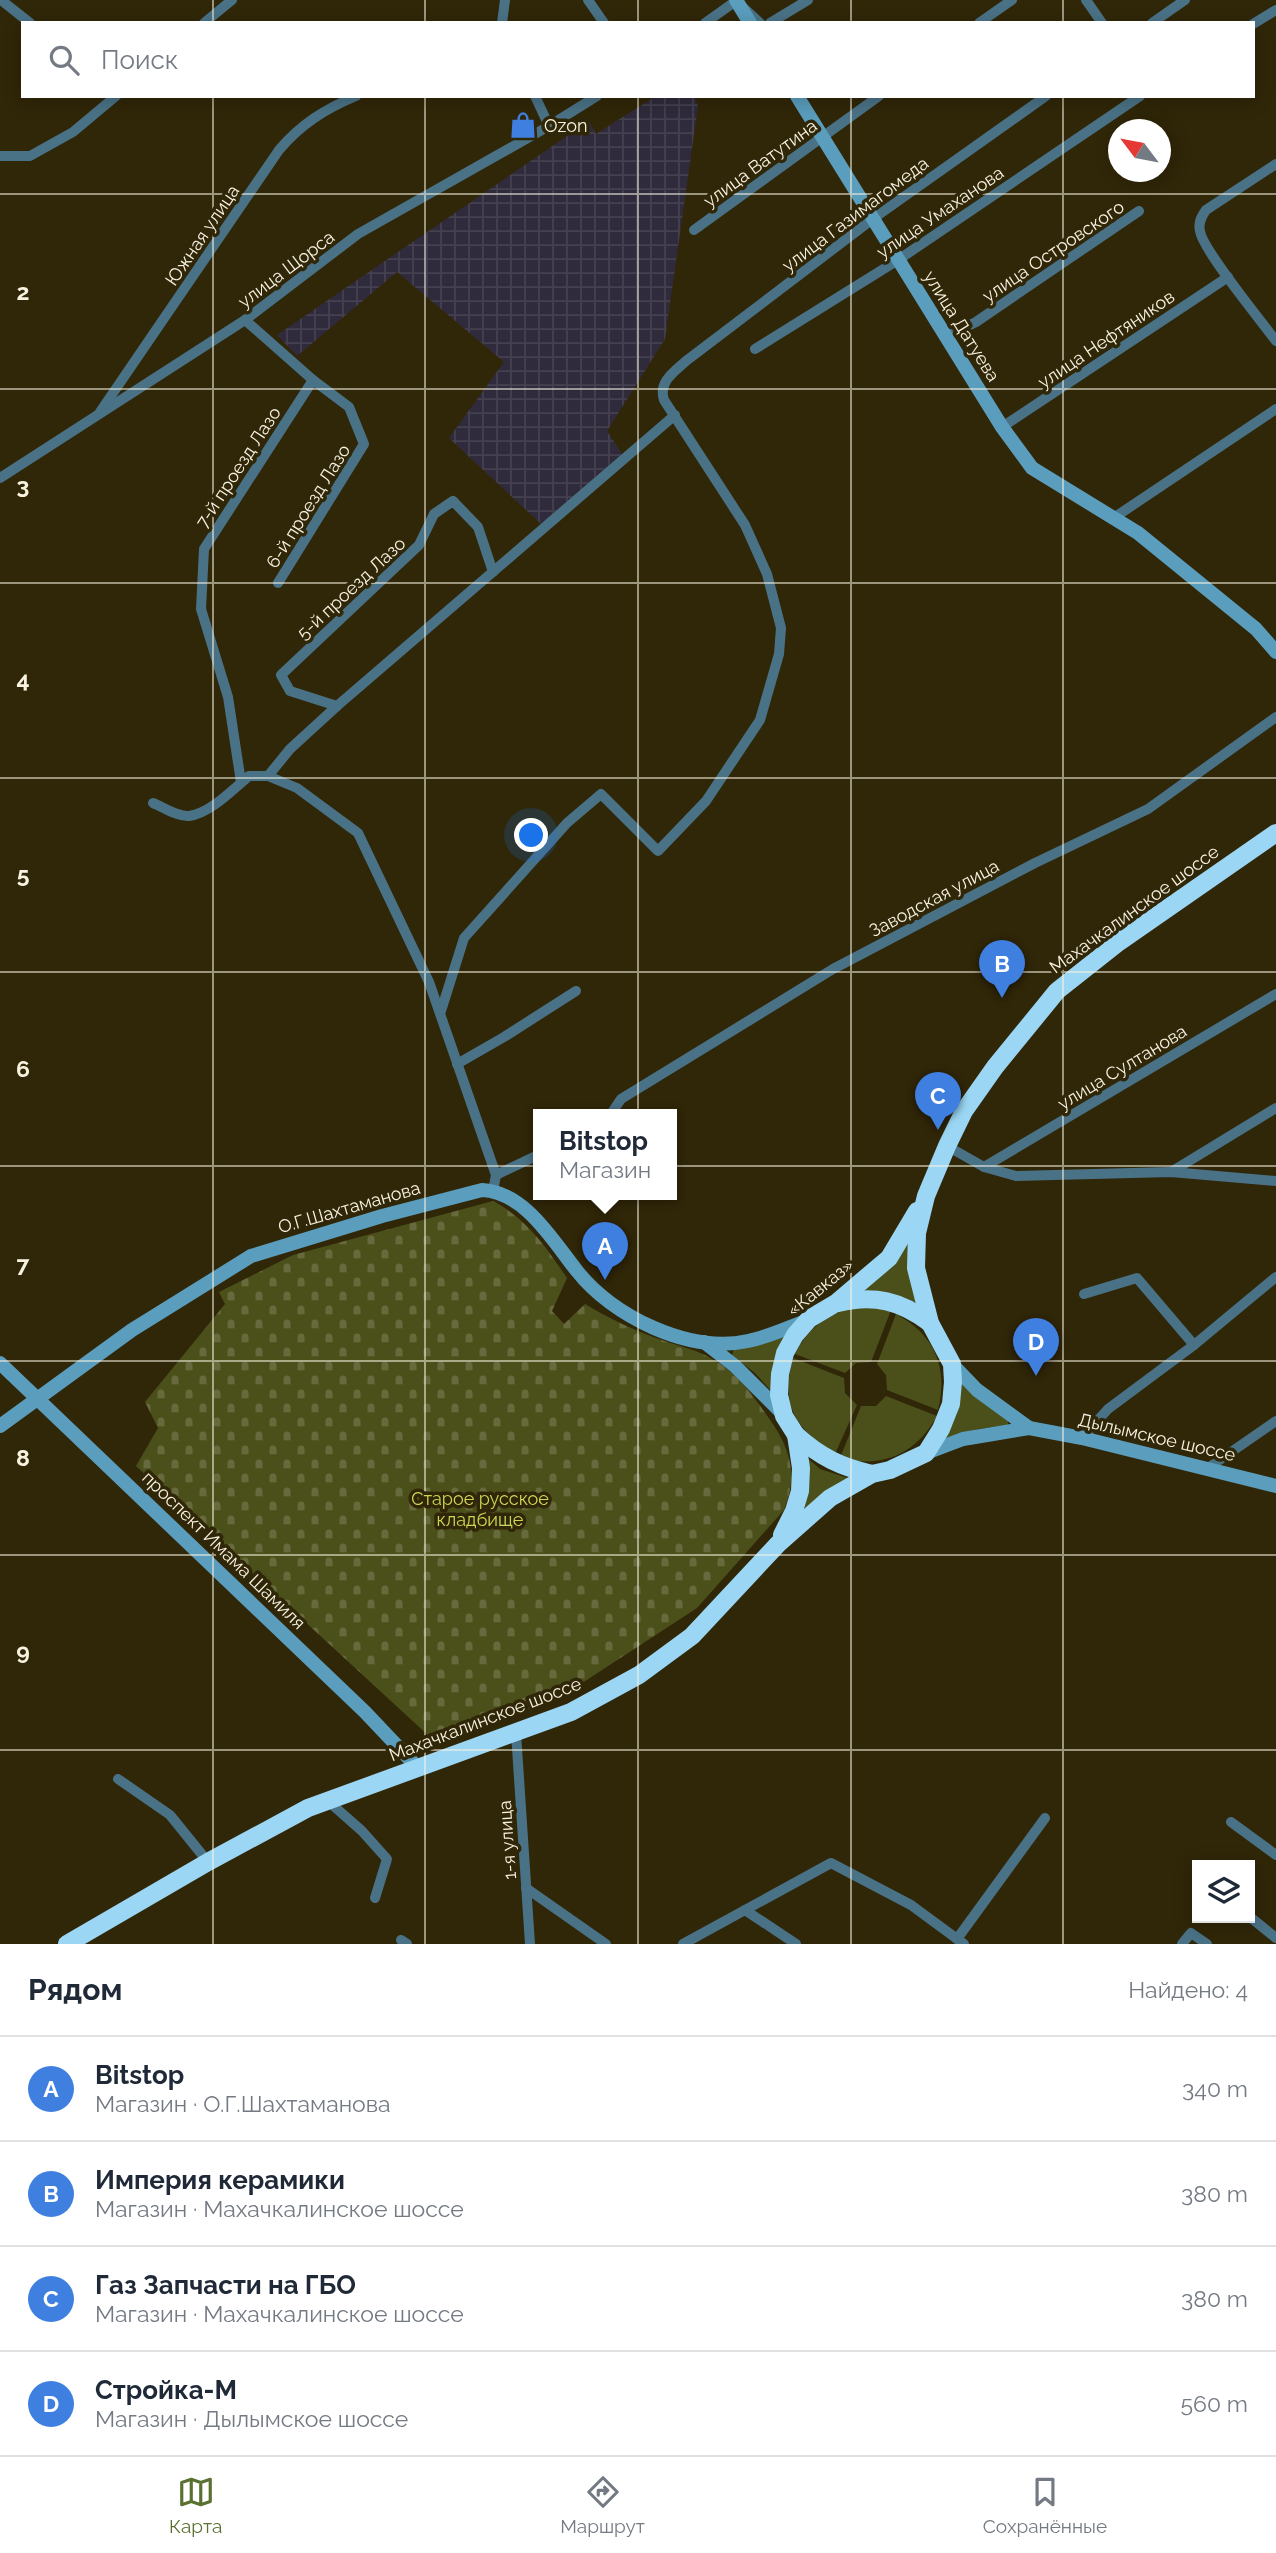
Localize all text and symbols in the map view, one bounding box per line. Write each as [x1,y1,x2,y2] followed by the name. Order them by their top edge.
[21,21,1255,98] search box
[45,41,83,79] icon: search
[101,45,178,75] text: Поиск
[508,110,538,140] shop icon: Ozon
[544,115,587,136] place label: Ozon
[699,115,821,211] street label: улица Ватутина
[1108,119,1171,182] north arrow
[778,152,932,276] street label: улица Газимагомеда
[873,162,1007,262] street label: улица Умаханова
[161,181,243,289] street label: Южная улица
[978,196,1128,306] street label: улица Островского
[234,226,338,312] street label: улица Щорса
[920,267,1004,385] street label: улица Датуева
[17,278,29,305] text: 2
[1034,286,1178,392] street label: улица Нефтяников
[191,402,285,531] street label: 7-й проезд Лазо
[262,440,355,572] street label: 6-й проезд Лазо
[17,472,29,499] text: 3
[293,532,410,644] street label: 5-й проезд Лазо
[16,666,30,693] text: 4
[514,818,548,852] your location
[1045,840,1223,977] street label: Махачкалинское шоссе
[866,855,1002,941] street label: Заводская улица
[17,861,30,888] text: 5
[979,940,1025,998] pin: B
[1054,1020,1190,1114] street label: улица Султанова
[16,1055,30,1082] text: 6
[915,1072,961,1130] pin: C
[533,1109,677,1200] popup
[559,1126,648,1156] text: Bitstop
[559,1156,651,1183] text: Магазин
[276,1177,422,1237] street label: О.Г.Шахтаманова
[582,1222,628,1280] pin: A
[17,1250,30,1277] text: 7
[783,1254,857,1320] street label: «Кавказ»
[1013,1318,1059,1376] pin: D
[1076,1409,1238,1465] street label: Дылымское шоссе
[16,1444,30,1471] text: 8
[138,1467,310,1633] street label: проспект Имама Шамиля
[411,1488,549,1530] park label: Старое русское кладбище
[16,1638,30,1665] text: 9
[386,1672,584,1765] street label: Махачкалинское шоссе
[494,1800,520,1880] street label: 1-я улица
[1192,1860,1255,1923] map controls
[1192,1860,1255,1923] button: layers
[28,1972,122,2007] text: Рядом
[1128,1976,1248,2003] text: Найдено: 4
[95,2060,184,2090] text: Bitstop
[43,2075,59,2102] text: A
[1182,2075,1248,2102] text: 340 m
[95,2090,391,2117] text: Магазин · О.Г.Шахтаманова
[95,2165,345,2195] text: Империя керамики
[43,2180,59,2207] text: B
[1181,2180,1248,2207] text: 380 m
[95,2195,464,2222] text: Магазин · Махачкалинское шоссе
[95,2270,356,2300] text: Газ Запчасти на ГБО
[43,2285,59,2312] text: C
[1181,2285,1248,2312] text: 380 m
[95,2300,464,2327] text: Магазин · Махачкалинское шоссе
[95,2375,237,2405] text: Стройка-М
[43,2390,59,2417] text: D
[1181,2390,1248,2417] text: 560 m
[95,2405,408,2432] text: Магазин · Дылымское шоссе
[169,2473,222,2537] tab: Карта
[560,2473,645,2537] tab: Маршрут
[983,2473,1107,2537] tab: Сохранённые

